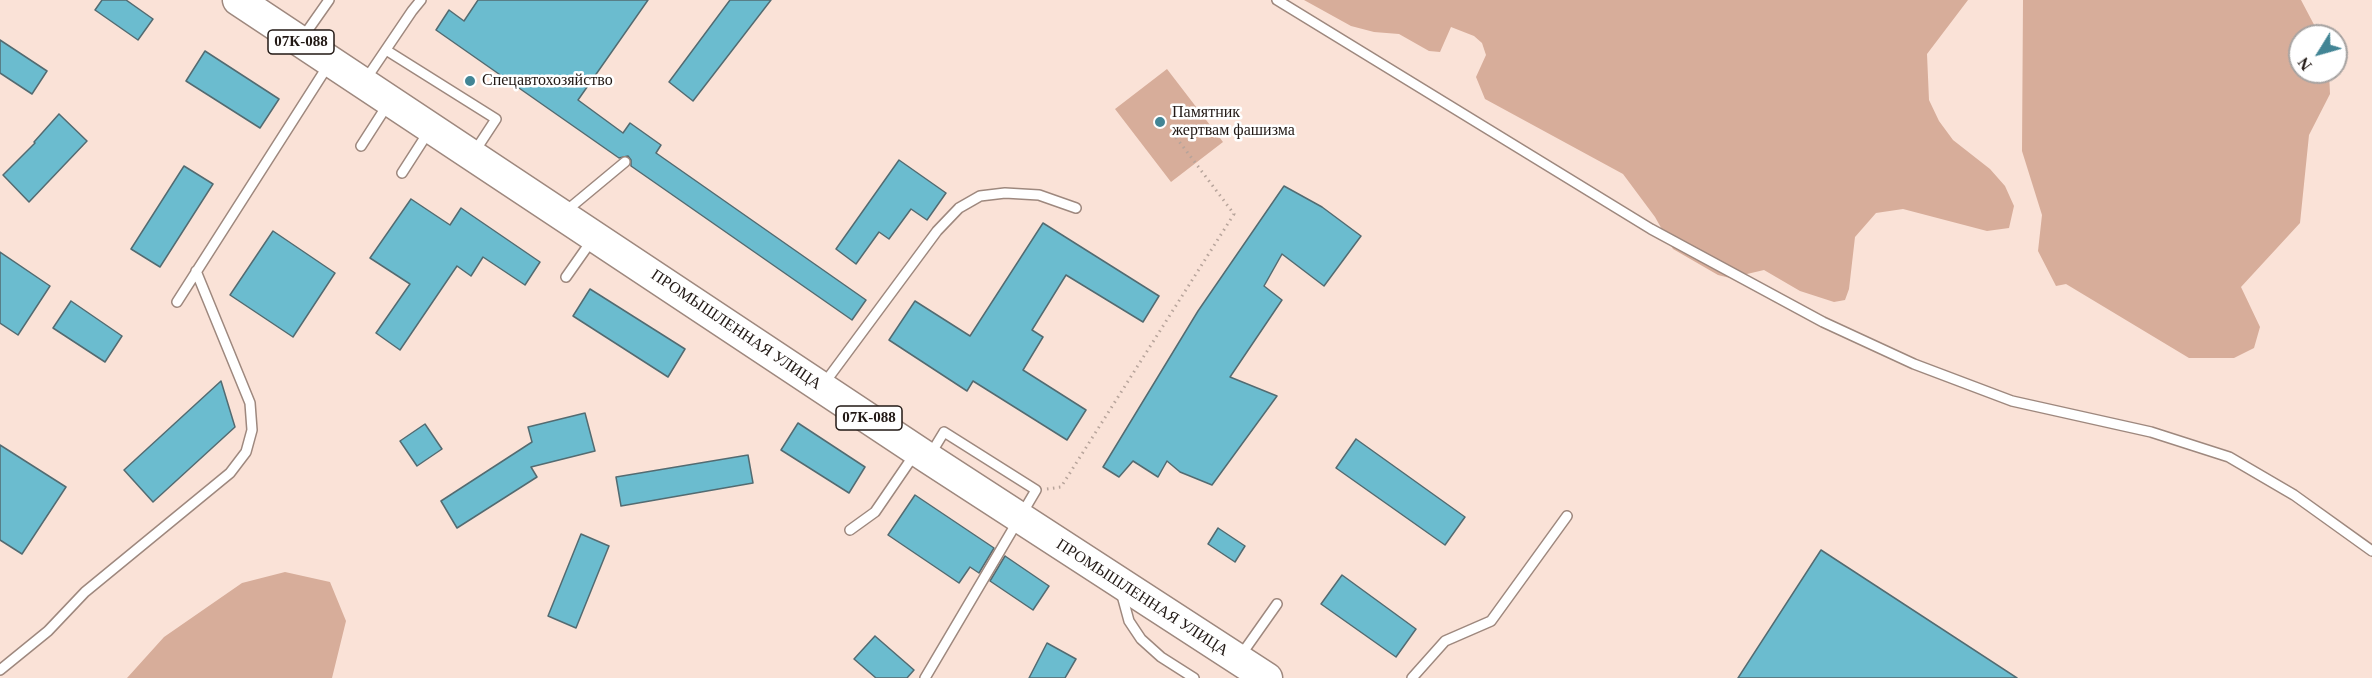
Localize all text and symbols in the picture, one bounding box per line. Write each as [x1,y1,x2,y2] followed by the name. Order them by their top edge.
[2288,24,2348,84] north arrow
[268,30,334,54] road number: 07К-088
[2295,54,2315,74] text: N
[482,71,613,91] place label: Спецавтохозяйство
[463,74,477,88] marker: Спецавтохозяйство
[1172,103,1295,141] place label: Памятник жертвам фашизма
[1153,115,1167,129] marker: Памятник жертвам фашизма
[647,266,825,394] street label: ПРОМЫШЛЕННАЯ УЛИЦА
[836,406,902,430] road number: 07К-088
[1052,535,1232,661] street label: ПРОМЫШЛЕННАЯ УЛИЦА

